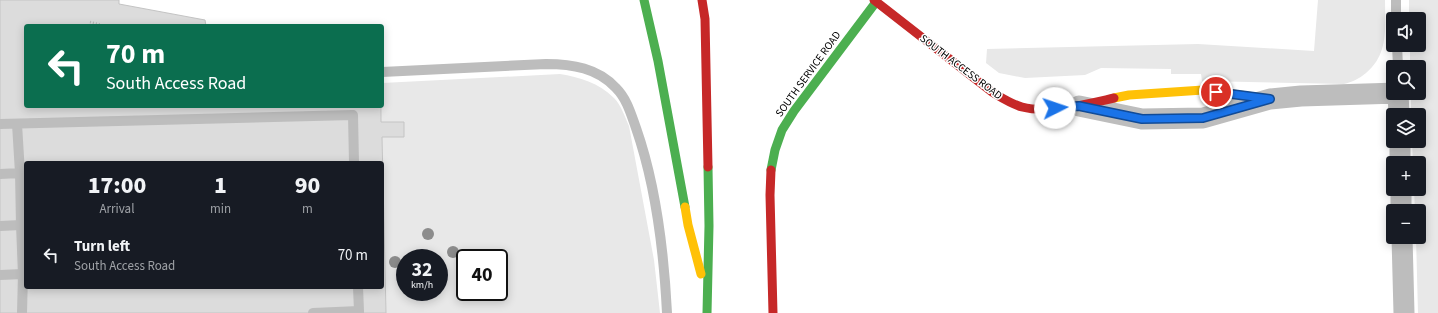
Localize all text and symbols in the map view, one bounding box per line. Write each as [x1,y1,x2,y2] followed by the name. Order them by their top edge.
[1386,12,1426,244] map controls
[1386,12,1426,52] button: sound
[772,28,844,120] street label: SOUTH SERVICE ROAD
[917,31,1005,103] street label: SOUTH ACCESS ROAD
[106,34,165,74] text: 70 m
[40,40,92,92] icon: left
[1386,60,1426,100] button: search
[106,71,246,96] text: South Access Road
[1199,75,1233,109] pin
[1205,81,1227,103] icon: arrive
[1034,87,1076,129] position arrow
[1386,108,1426,148] button: layers
[1386,156,1426,196] button: +
[88,168,146,203] text: 17:00
[214,168,227,203] text: 1
[295,168,320,203] text: 90
[100,200,134,218] text: Arrival
[210,200,231,218] text: min
[302,200,313,218] text: m
[1386,204,1426,244] button: −
[74,236,130,257] text: Turn left
[40,244,62,266] icon: left
[338,245,368,266] text: 70 m
[456,249,508,301] speed limit sign: 40
[411,256,433,284] text: 32
[74,257,175,275] text: South Access Road
[411,278,433,292] text: km/h

